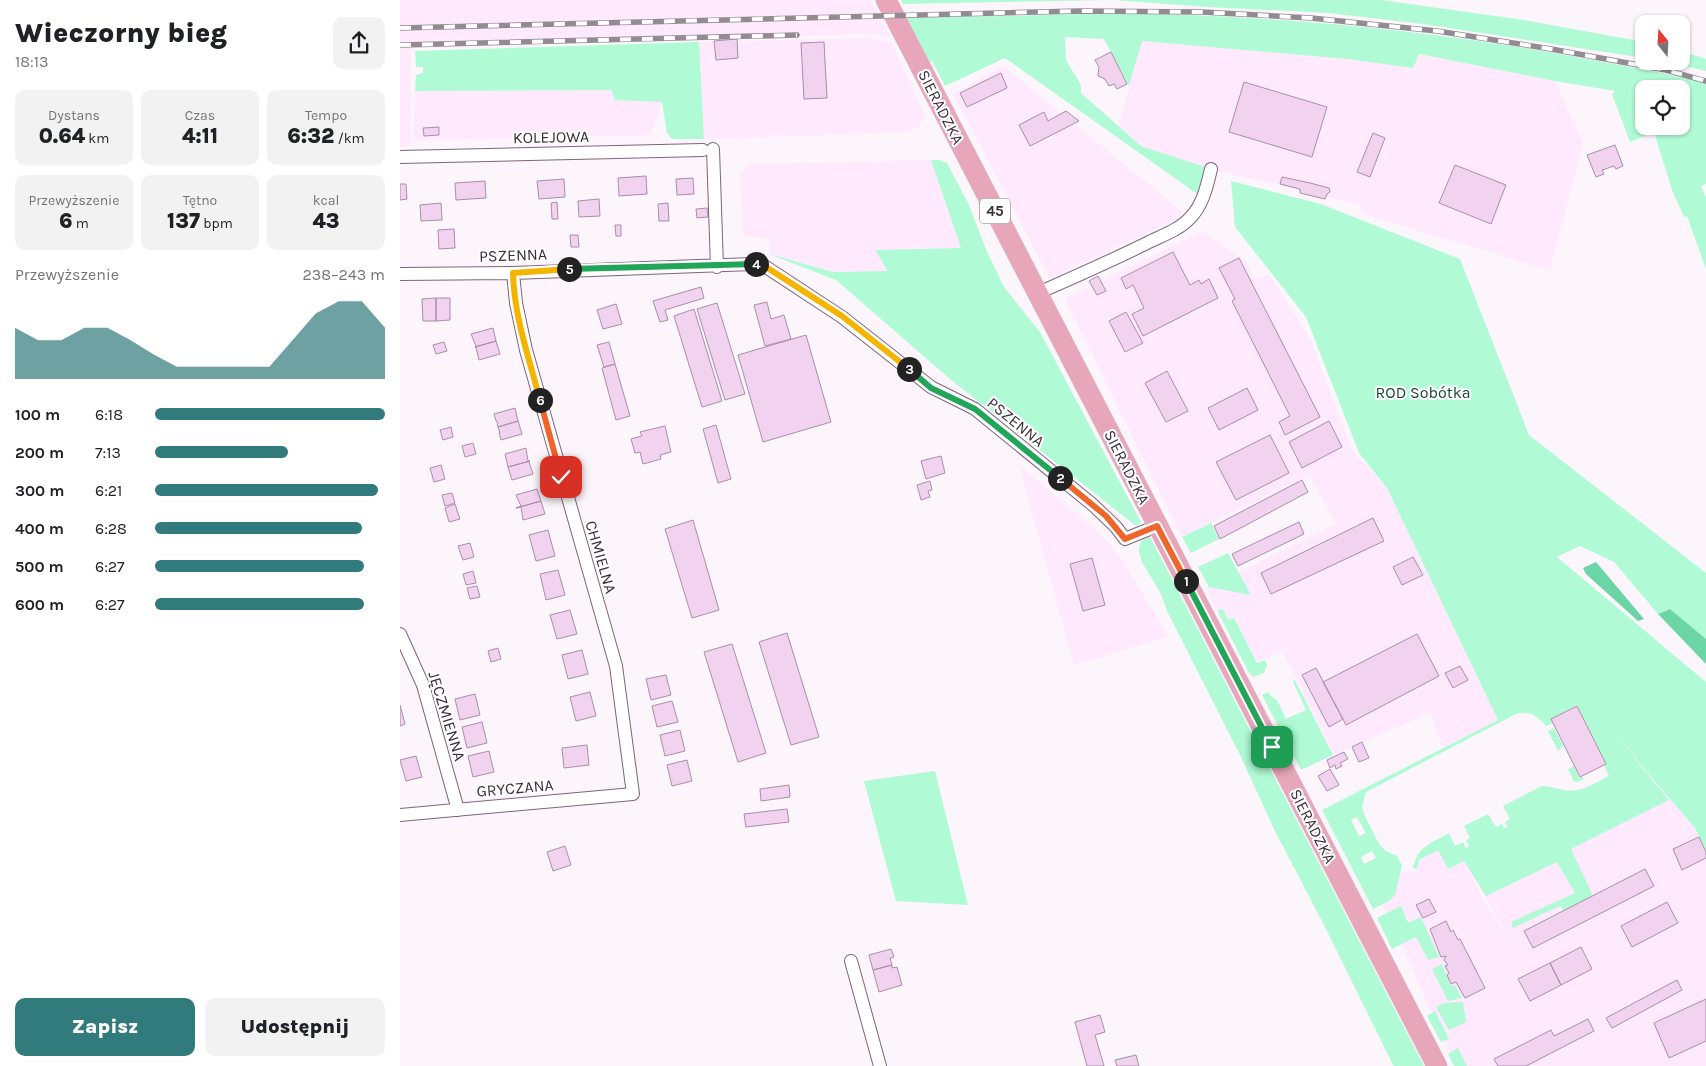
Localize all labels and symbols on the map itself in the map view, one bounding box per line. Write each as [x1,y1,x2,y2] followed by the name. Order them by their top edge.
[1635,15,1690,70] north arrow
[914,67,968,147] street label: SIERADZKA
[513,127,589,147] street label: KOLEJOWA
[980,198,1010,224] road number: 45
[479,244,547,266] street label: PSZENNA
[744,252,768,276] pin: 4
[556,256,582,282] pin: 5
[896,356,922,382] pin: 3
[1376,383,1470,402] park label: ROD Sobótka
[528,388,552,412] pin: 6
[984,393,1048,451] street label: PSZENNA
[1100,427,1154,507] street label: SIERADZKA
[540,456,582,498] pin
[1048,466,1072,490] pin: 2
[582,518,620,596] street label: CHMIELNA
[1174,568,1198,594] pin: 1
[424,669,470,763] street label: JĘCZMIENNA
[1251,726,1293,768] pin
[476,775,554,801] street label: GRYCZANA
[1286,786,1340,866] street label: SIERADZKA

